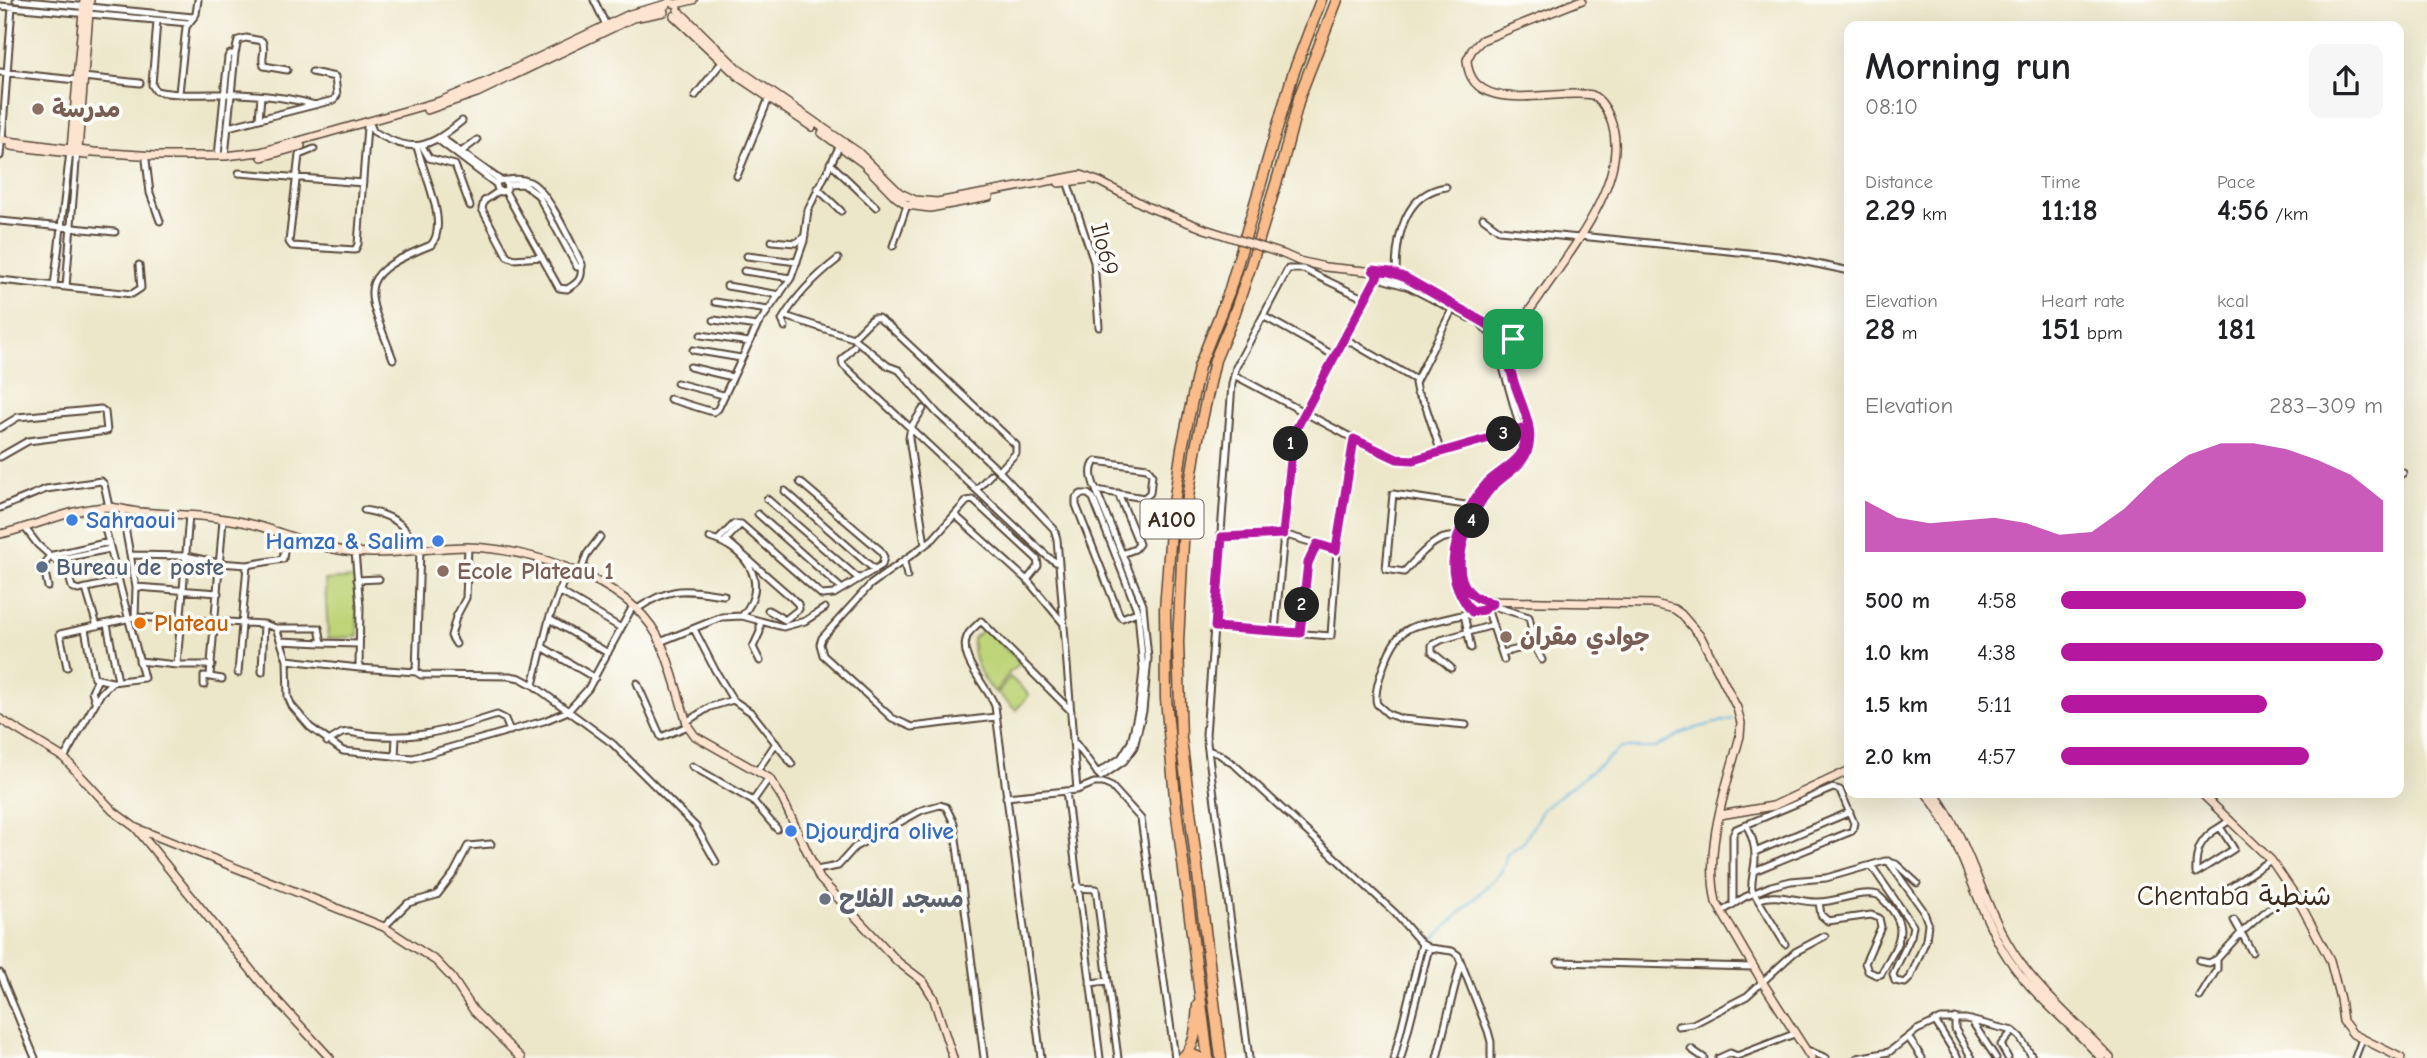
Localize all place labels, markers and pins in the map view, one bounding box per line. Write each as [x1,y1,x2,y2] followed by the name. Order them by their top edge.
[52,95,120,123] place label: مدرسة
[30,101,46,117] marker: مدرسة
[1483,309,1543,369] pin
[1486,416,1522,452] pin: 3
[1274,426,1308,462] pin: 1
[1454,504,1490,538] pin: 4
[86,506,176,534] place label: Sahraoui
[64,512,80,528] marker: Sahraoui
[266,527,424,555] place label: Hamza & Salim
[430,533,446,549] marker: Hamza & Salim
[56,553,224,581] place label: Bureau de poste
[457,557,614,585] place label: Ecole Plateau 1
[34,559,50,575] marker: Bureau de poste
[435,563,451,579] marker: Ecole Plateau 1
[1284,588,1320,622] pin: 2
[154,609,229,637] place label: Plateau
[132,615,148,631] marker: Plateau
[1520,623,1650,655] place label: جوادي مقران
[1498,629,1514,645] marker: جوادي مقران
[805,817,954,845] place label: Djourdjra olive
[783,823,799,839] marker: Djourdjra olive
[839,885,964,914] place label: مسجد الفلاح
[817,891,833,907] marker: مسجد الفلاح

